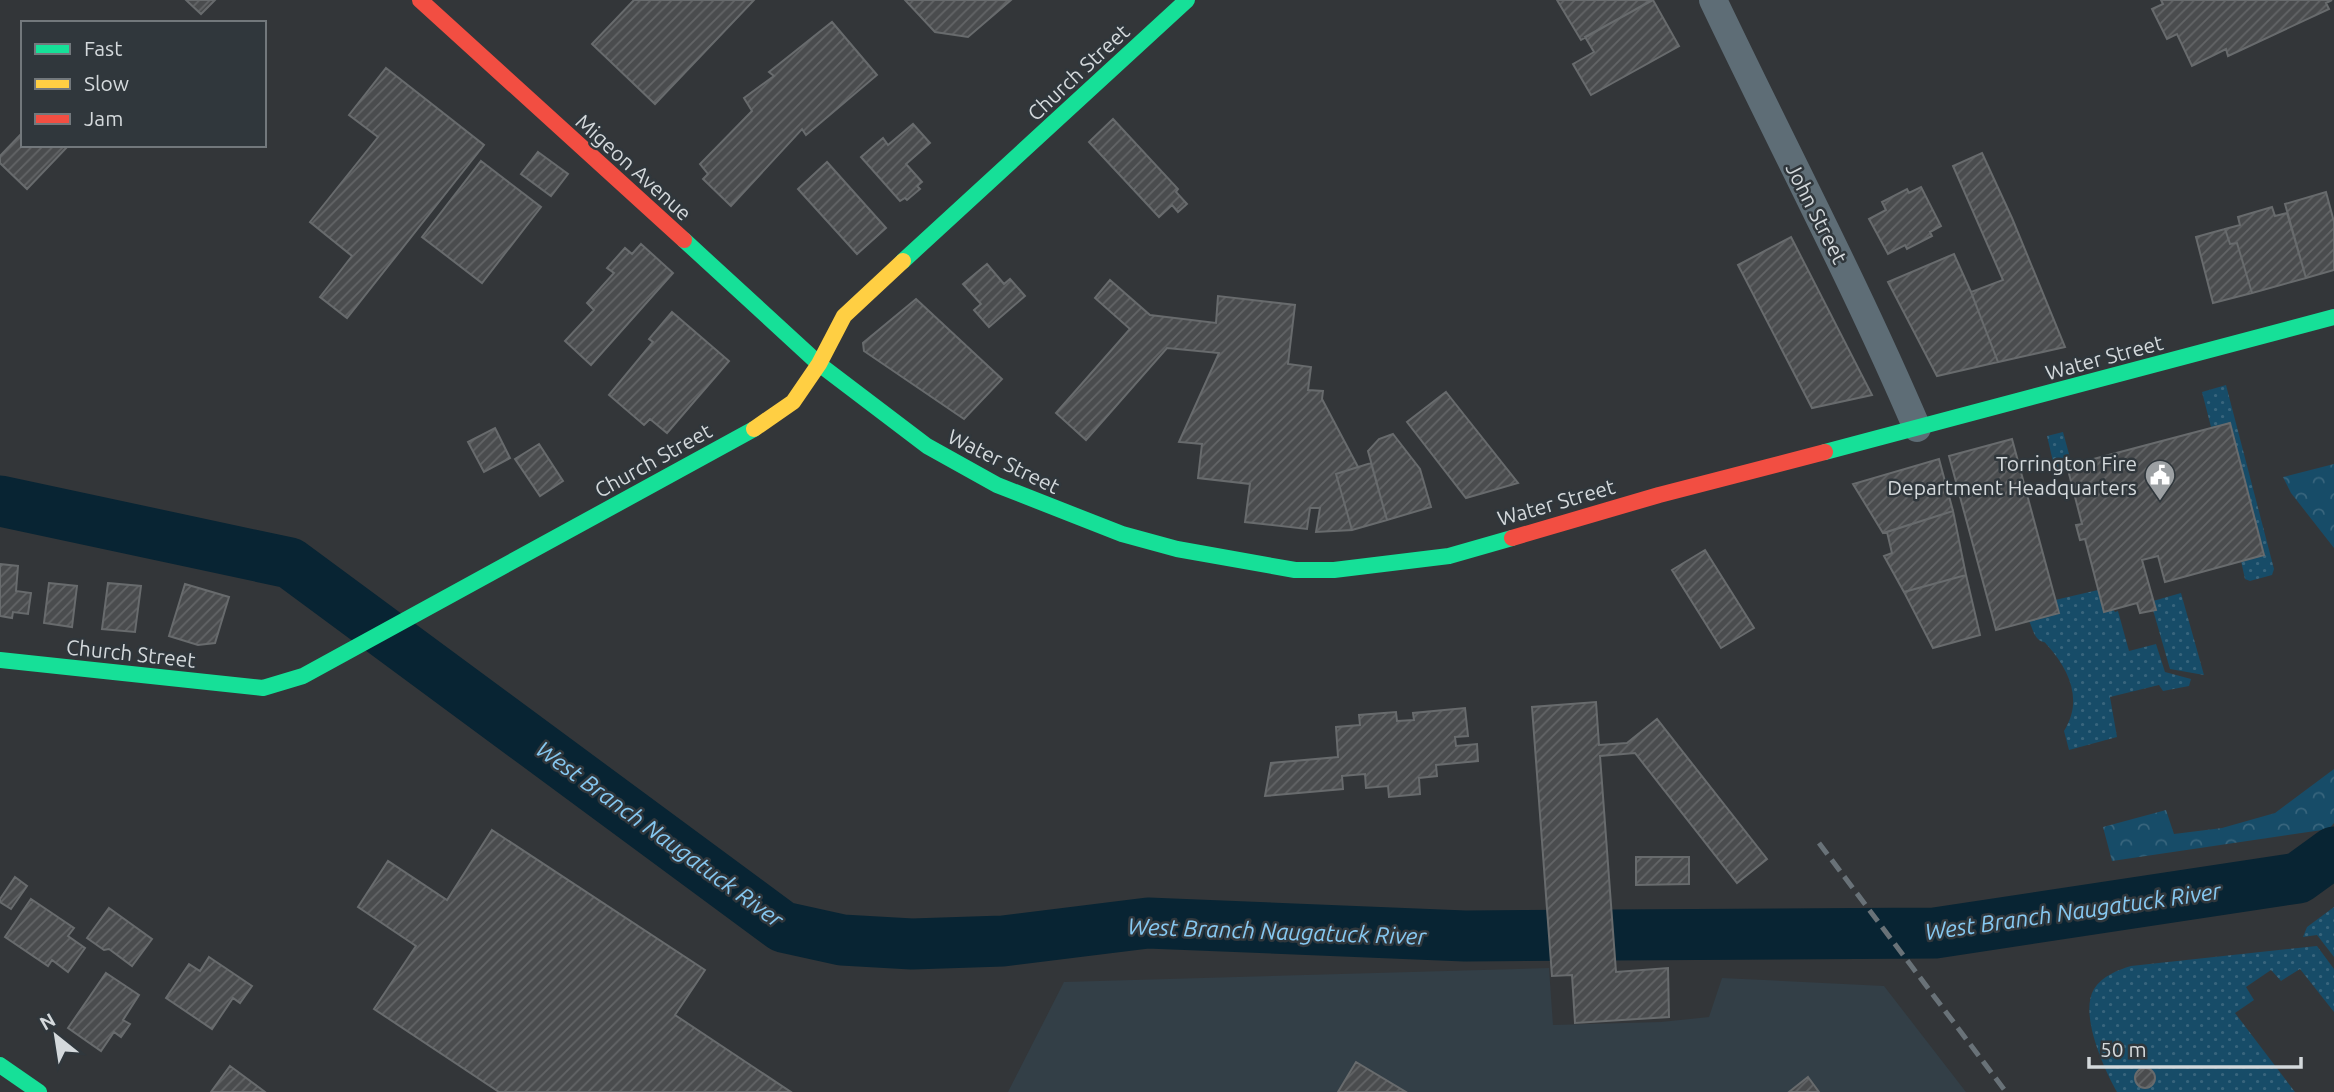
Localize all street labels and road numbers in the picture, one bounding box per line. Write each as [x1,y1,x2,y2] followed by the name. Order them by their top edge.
[1022,19,1134,125] street label: Church Street
[571,109,697,225] street label: Migeon Avenue
[1781,159,1853,267] street label: John Street
[2042,330,2166,384] street label: Water Street
[590,418,716,502] street label: Church Street
[944,424,1064,498] street label: Water Street
[1495,474,1617,530] street label: Water Street
[65,634,197,672] street label: Church Street

